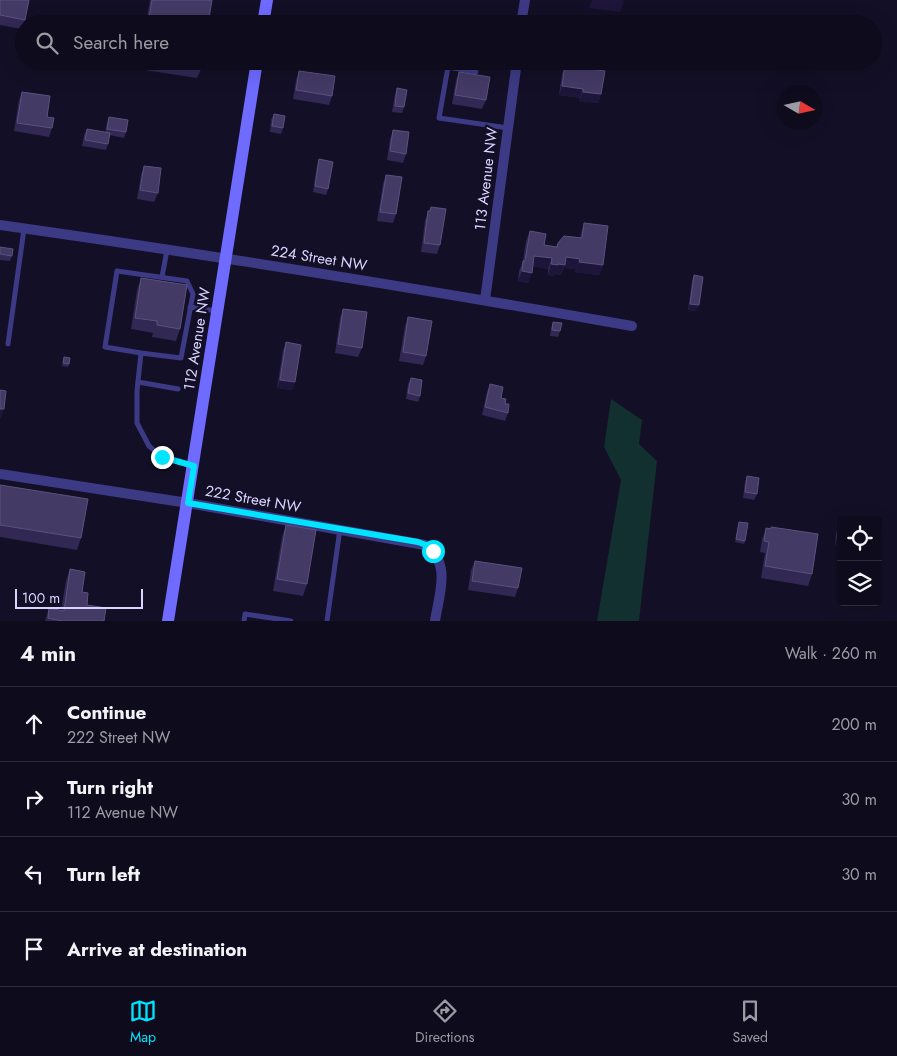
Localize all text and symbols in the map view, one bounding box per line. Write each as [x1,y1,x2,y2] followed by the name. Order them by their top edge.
[15,15,882,70] search box
[33,29,61,57] icon: search
[73,29,169,56] text: Search here
[777,85,822,130] north arrow
[469,126,503,232] street label: 113 Avenue NW
[269,240,369,276] street label: 224 Street NW
[178,286,216,392] street label: 112 Avenue NW
[151,446,174,469] route end
[203,480,303,518] street label: 222 Street NW
[837,516,882,606] map controls
[837,516,882,561] button: locate
[422,540,445,563] route start
[837,561,882,606] button: layers
[15,586,142,609] scale bar
[22,588,60,608] text: 100 m
[20,639,76,669] text: 4 min
[785,642,877,665] text: Walk · 260 m
[67,699,146,726] text: Continue
[20,710,48,738] icon: ahead
[831,713,877,736] text: 200 m
[67,726,170,749] text: 222 Street NW
[67,774,153,801] text: Turn right
[20,785,48,813] icon: right
[841,788,877,811] text: 30 m
[67,801,178,824] text: 112 Avenue NW
[20,860,48,888] icon: left
[67,861,140,888] text: Turn left
[841,863,877,886] text: 30 m
[20,935,48,963] icon: arrive
[67,936,247,963] text: Arrive at destination
[129,997,157,1047] tab: Map
[415,997,474,1047] tab: Directions
[732,997,768,1047] tab: Saved

